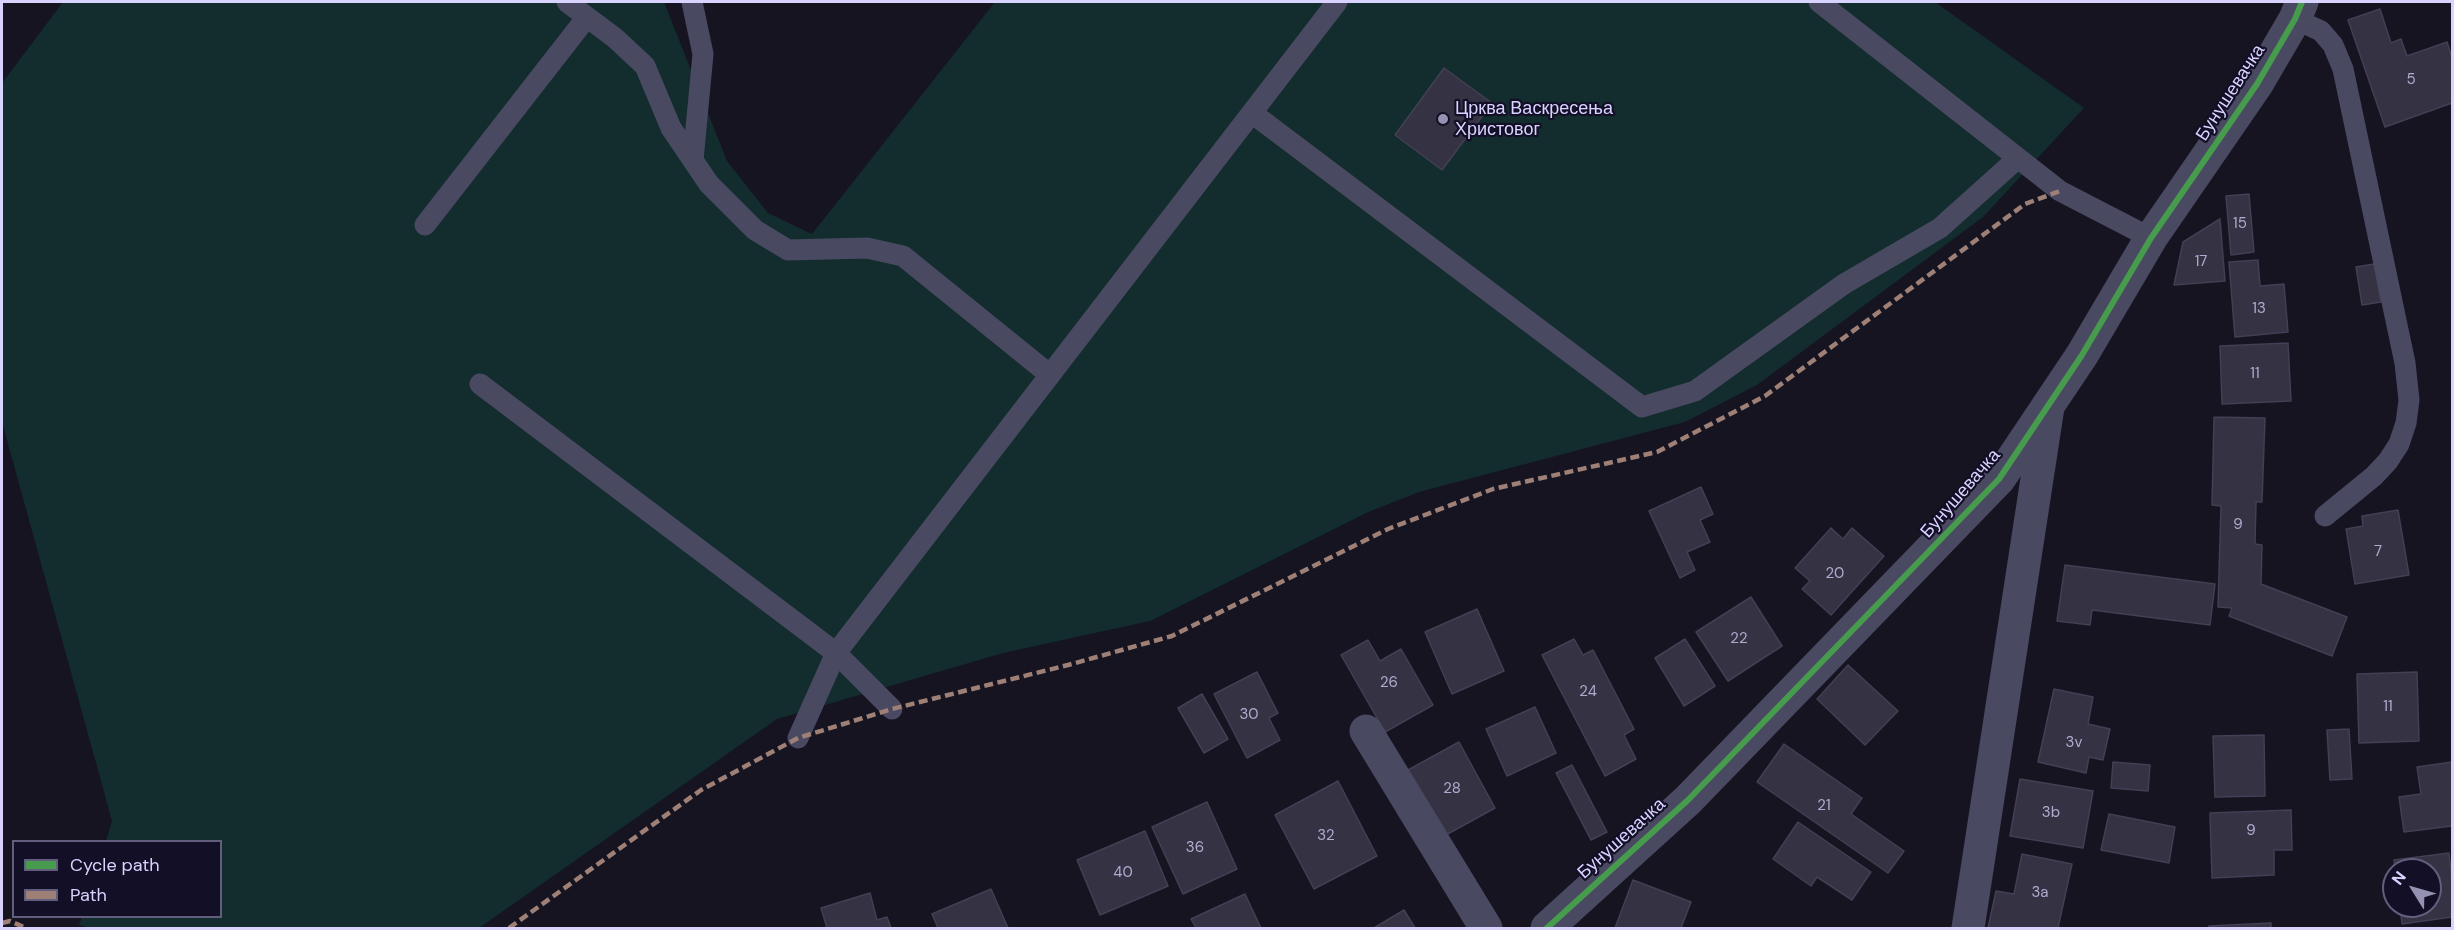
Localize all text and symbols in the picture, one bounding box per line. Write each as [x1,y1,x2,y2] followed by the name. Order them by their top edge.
[2192,41,2270,145] street label: Бунушевачка
[2406,71,2416,89] house number: 5
[1455,98,1613,140] place label: Црква Васкресења Христовог
[1436,112,1450,126] marker: Црква Васкресења Христовог
[2233,215,2247,233] house number: 15
[2195,253,2207,271] house number: 17
[2252,300,2266,318] house number: 13
[2250,365,2260,383] house number: 11
[1917,445,2005,543] street label: Бунушевачка
[2233,516,2243,534] house number: 9
[2374,543,2382,561] house number: 7
[1826,565,1844,583] house number: 20
[1730,630,1748,648] house number: 22
[1380,674,1398,692] house number: 26
[1579,683,1597,701] house number: 24
[2383,698,2393,716] house number: 11
[1239,706,1259,724] house number: 30
[2066,734,2082,752] house number: 3v
[1443,780,1461,798] house number: 28
[1574,794,1670,884] street label: Бунушевачка
[1817,797,1831,815] house number: 21
[2042,804,2060,822] house number: 3b
[2246,822,2256,840] house number: 9
[1317,827,1335,845] house number: 32
[1186,839,1204,857] house number: 36
[12,840,222,918] legend
[70,853,160,877] text: Cycle path
[2382,858,2442,918] north arrow
[1113,864,1133,882] house number: 40
[2387,867,2411,889] text: N
[70,883,107,907] text: Path
[2031,884,2049,902] house number: 3a

